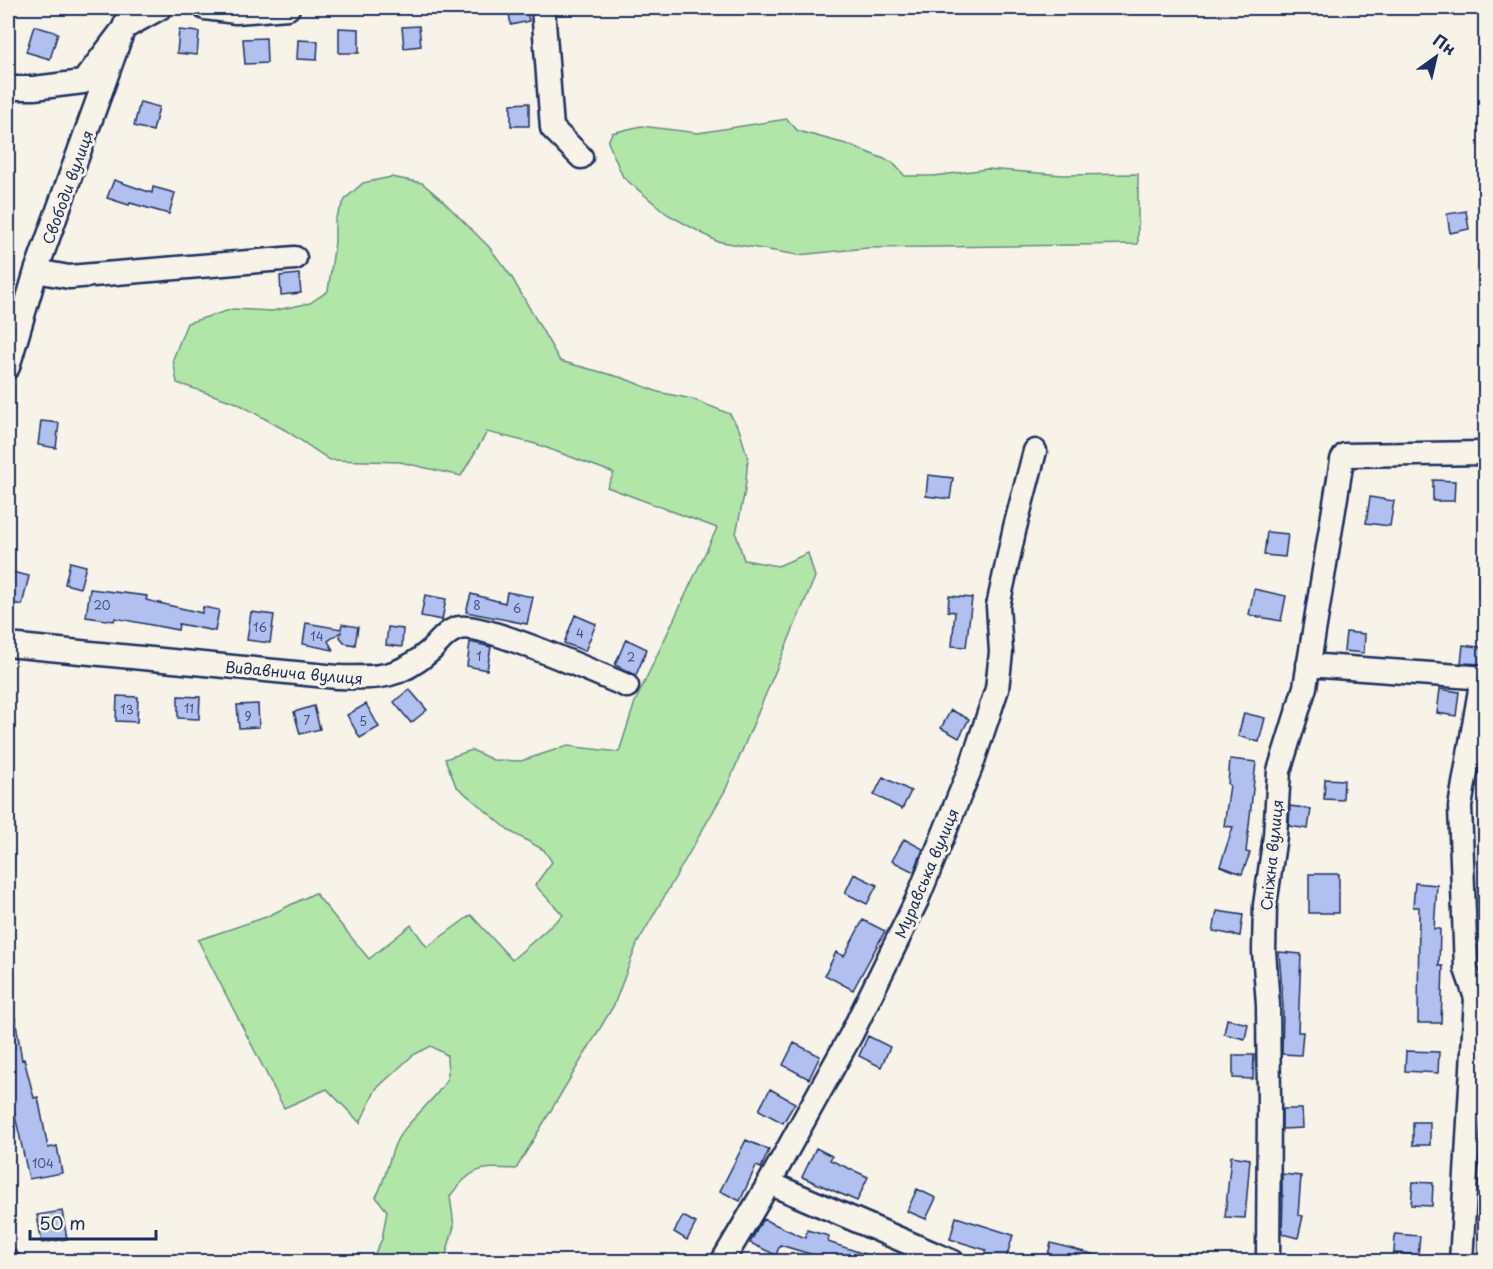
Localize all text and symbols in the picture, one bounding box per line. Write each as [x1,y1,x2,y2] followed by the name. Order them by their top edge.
[1406,27,1466,87] north arrow
[1429,27,1461,60] text: Пн
[36,127,98,247] street label: Свободи вулиця
[93,596,111,614] house number: 20
[473,596,481,614] house number: 8
[513,599,521,617] house number: 6
[253,618,267,636] house number: 16
[576,624,584,642] house number: 4
[310,627,324,645] house number: 14
[476,647,482,665] house number: 1
[627,648,635,666] house number: 2
[224,655,364,689] street label: Видавнича вулиця
[184,699,194,717] house number: 11
[120,700,134,718] house number: 13
[244,707,252,725] house number: 9
[304,711,311,729] house number: 7
[359,712,367,730] house number: 5
[1254,798,1288,912] street label: Сніжна вулиця
[888,804,964,942] street label: Муравська вулиця
[32,1154,54,1172] house number: 104
[30,1203,156,1241] scale bar
[39,1209,86,1236] text: 50 m

